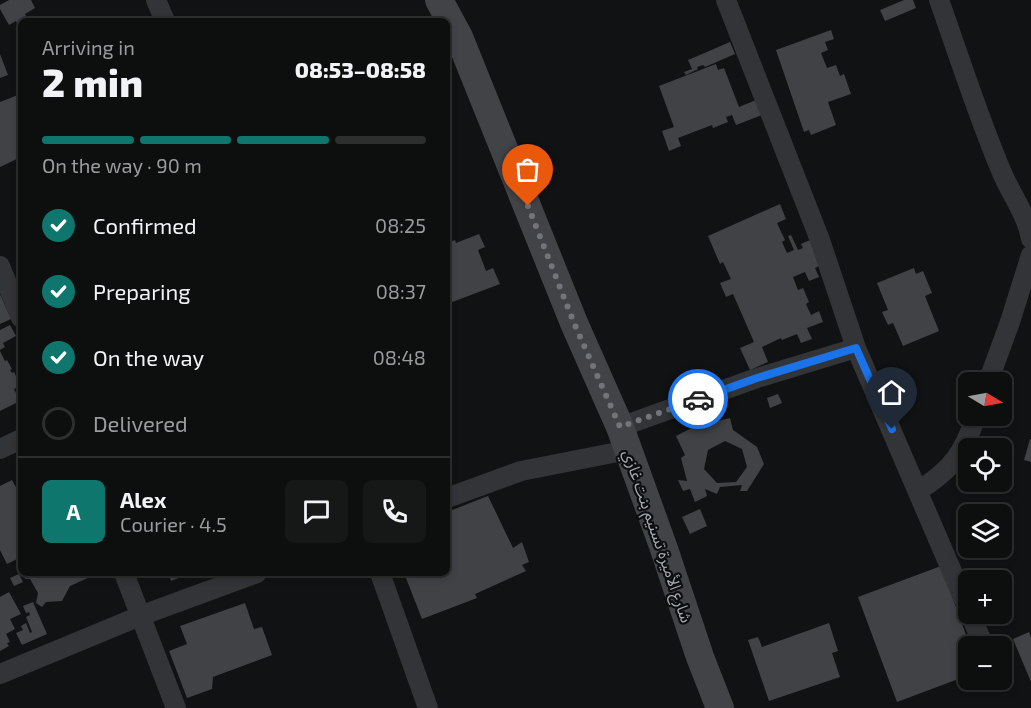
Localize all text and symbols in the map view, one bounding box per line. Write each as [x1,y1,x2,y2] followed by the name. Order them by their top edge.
[42,35,135,59] text: Arriving in
[295,56,426,82] text: 08:53–08:58
[42,58,143,105] text: 2 min
[502,144,553,206] pin
[42,153,202,177] text: On the way · 90 m
[511,153,544,186] icon: bag
[42,209,75,242] icon: check
[93,212,197,238] text: Confirmed
[375,213,426,237] text: 08:25
[42,275,75,308] icon: check
[93,278,191,304] text: Preparing
[376,279,426,303] text: 08:37
[42,341,75,374] icon: check
[93,344,204,370] text: On the way
[373,345,426,369] text: 08:48
[866,367,917,429] pin
[668,369,728,429] courier
[958,372,1012,426] north arrow
[958,372,1012,690] map controls
[875,376,908,409] icon: home
[682,383,715,416] icon: car
[93,410,188,436] text: Delivered
[958,438,1012,492] button: locate
[616,447,697,626] street label: شارع الأميرة تسنيم بنت غازي
[285,480,348,543] button: chat
[363,480,426,543] button: phone
[120,486,166,512] text: Alex
[66,498,81,524] text: A
[958,504,1012,558] button: layers
[120,512,227,536] text: Courier · 4.5
[958,570,1012,624] button: +
[958,636,1012,690] button: −

